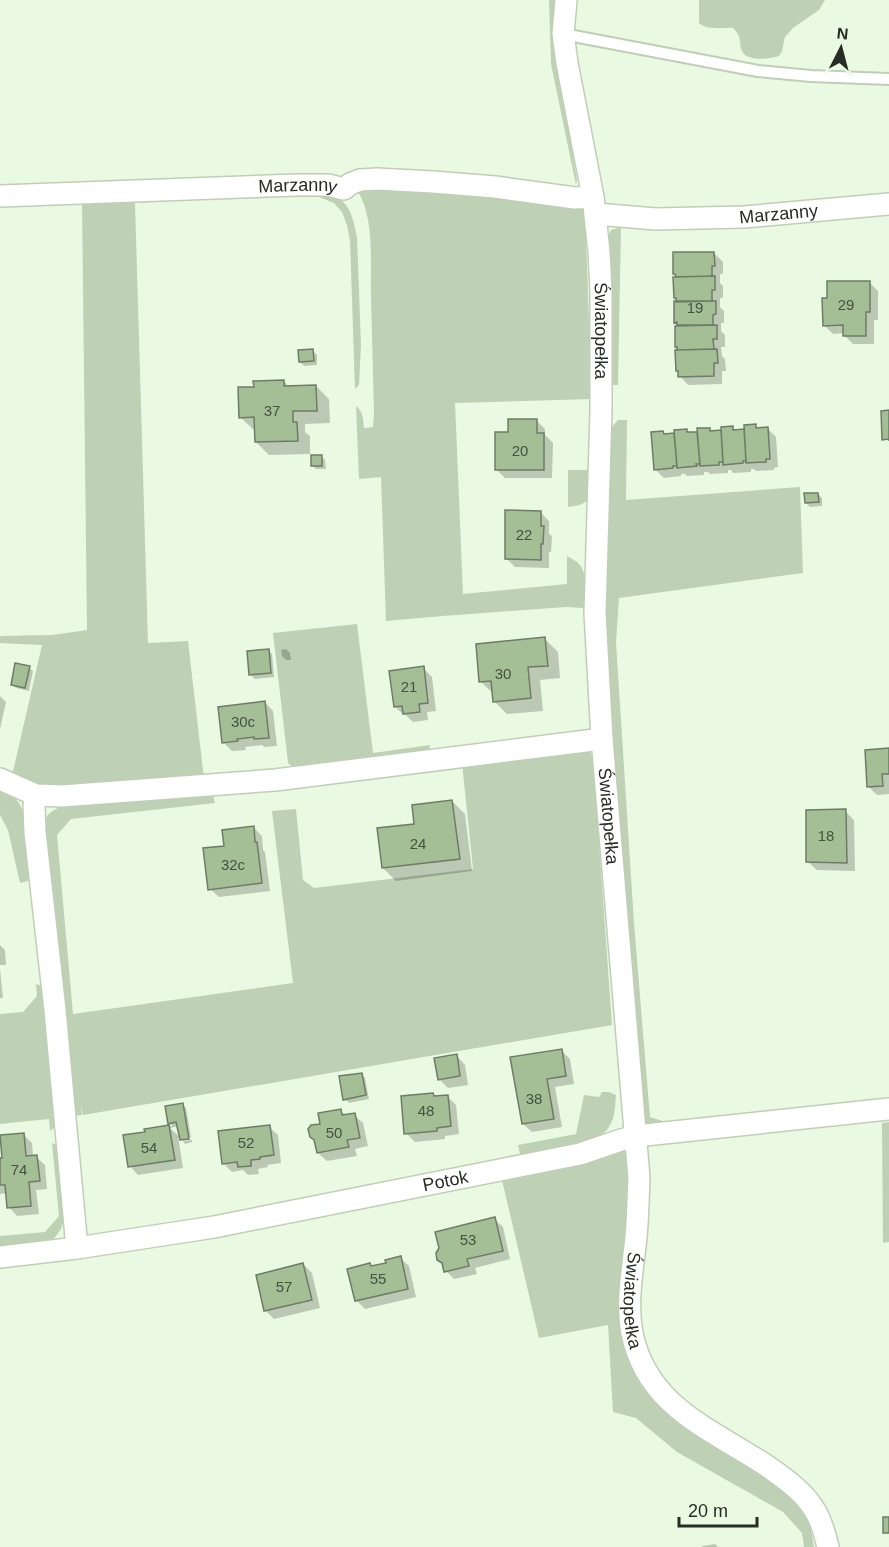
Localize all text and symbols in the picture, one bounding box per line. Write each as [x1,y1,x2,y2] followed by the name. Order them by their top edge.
[811,18,871,78] north arrow
[836,25,849,43] text: N
[258,175,339,197] street label: Marzanny
[738,200,819,227] street label: Marzanny
[591,282,612,380] street label: Światopełka
[838,296,854,313] house number: 29
[687,299,703,316] house number: 19
[264,402,280,419] house number: 37
[512,442,528,459] house number: 20
[516,526,532,543] house number: 22
[495,665,511,682] house number: 30
[401,678,417,695] house number: 21
[231,713,256,730] house number: 30c
[594,767,623,866] street label: Światopełka
[818,827,834,844] house number: 18
[410,835,426,852] house number: 24
[221,856,246,873] house number: 32c
[526,1090,542,1107] house number: 38
[418,1102,434,1119] house number: 48
[326,1124,342,1141] house number: 50
[238,1134,254,1151] house number: 52
[141,1139,157,1156] house number: 54
[11,1161,27,1178] house number: 74
[421,1166,471,1195] street label: Potok
[460,1231,476,1248] house number: 53
[620,1251,646,1352] street label: Światopełka
[370,1270,386,1287] house number: 55
[276,1278,292,1295] house number: 57
[679,1490,757,1528] scale bar
[688,1501,728,1521] text: 20 m

